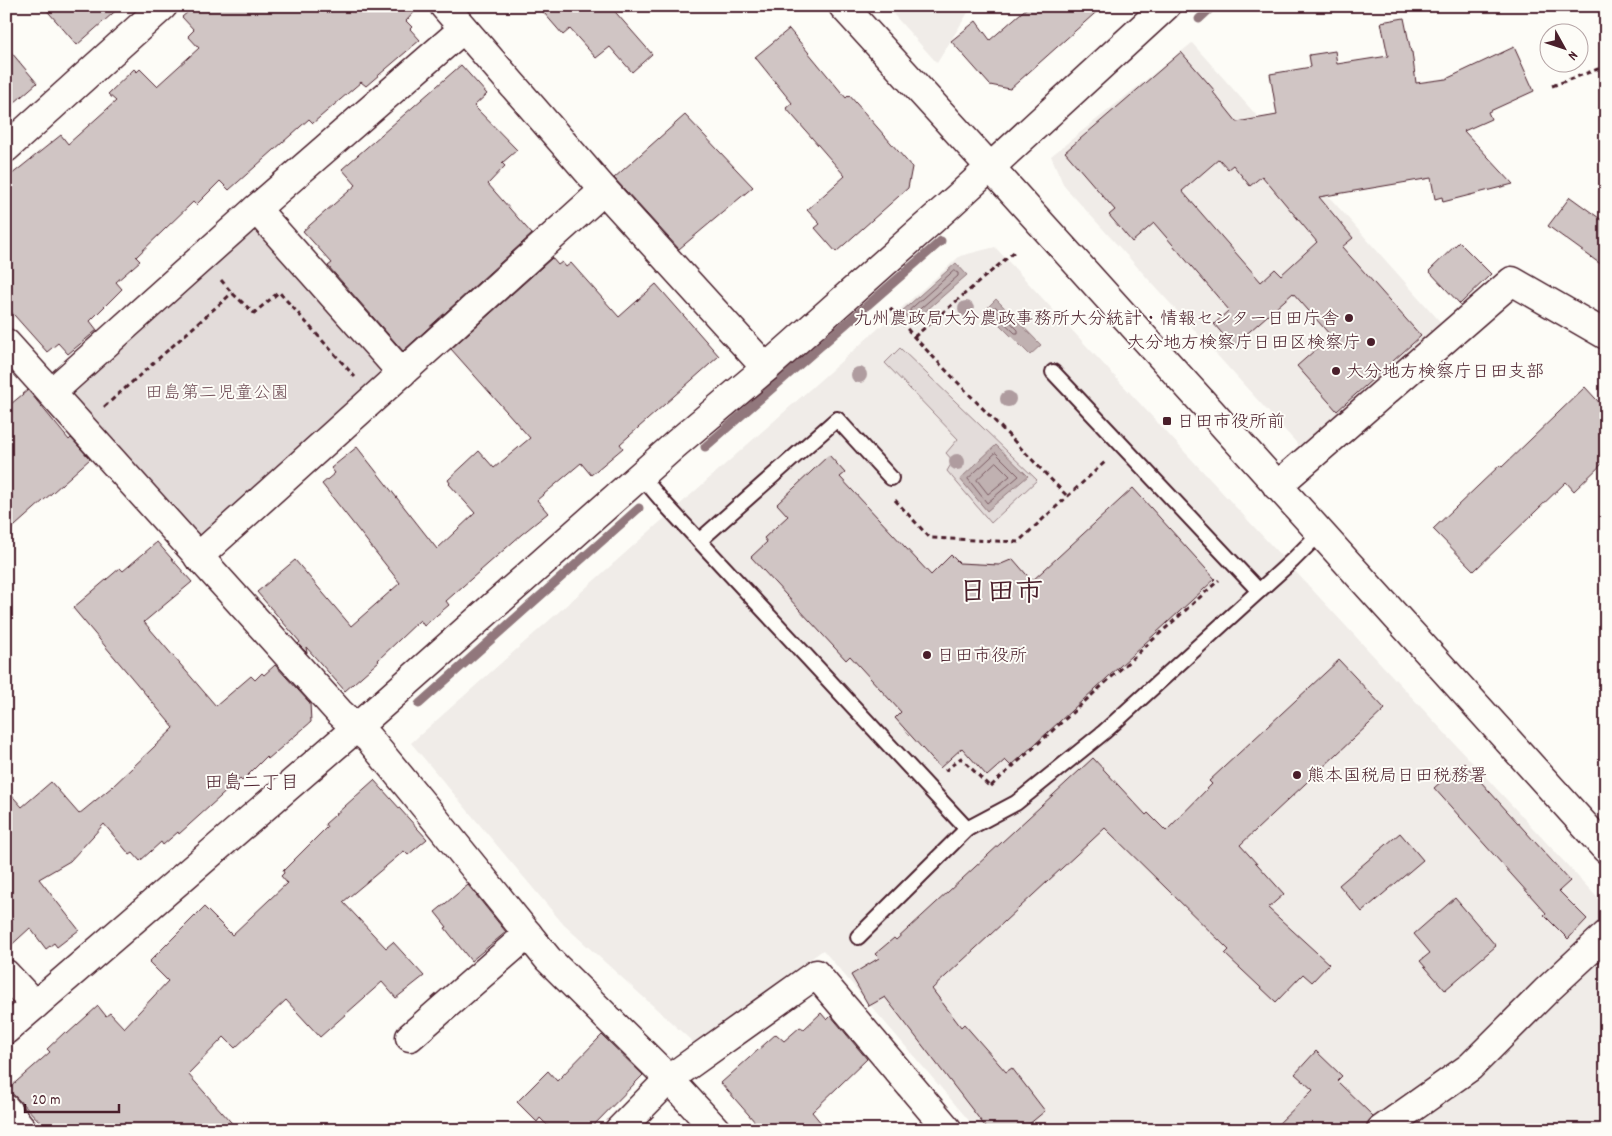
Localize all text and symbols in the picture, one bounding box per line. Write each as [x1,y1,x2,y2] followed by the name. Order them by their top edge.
[1540,22,1590,72] north arrow
[1562,46,1582,64] text: N
[854,308,1339,333] place label: 九州農政局大分農政事務所大分統計・情報センター日田庁舎
[1343,312,1355,324] marker: 九州農政局大分農政事務所大分統計・情報センター日田庁舎
[1127,332,1361,357] place label: 大分地方検察庁日田区検察庁
[1365,336,1377,348] marker: 大分地方検察庁日田区検察庁
[1346,361,1544,386] place label: 大分地方検察庁日田支部
[1330,365,1342,377] marker: 大分地方検察庁日田支部
[145,382,289,407] park label: 田島第二児童公園
[1177,411,1285,436] place label: 日田市役所前
[1161,415,1173,427] marker: 日田市役所前
[959,575,1043,615] district label: 日田市
[937,645,1027,670] place label: 日田市役所
[921,649,933,661] marker: 日田市役所
[1307,765,1487,790] place label: 熊本国税局日田税務署
[1291,769,1303,781] marker: 熊本国税局日田税務署
[204,771,300,798] district label: 田島二丁目
[25,1081,119,1113] scale bar
[32,1090,60,1112] text: 20 m

